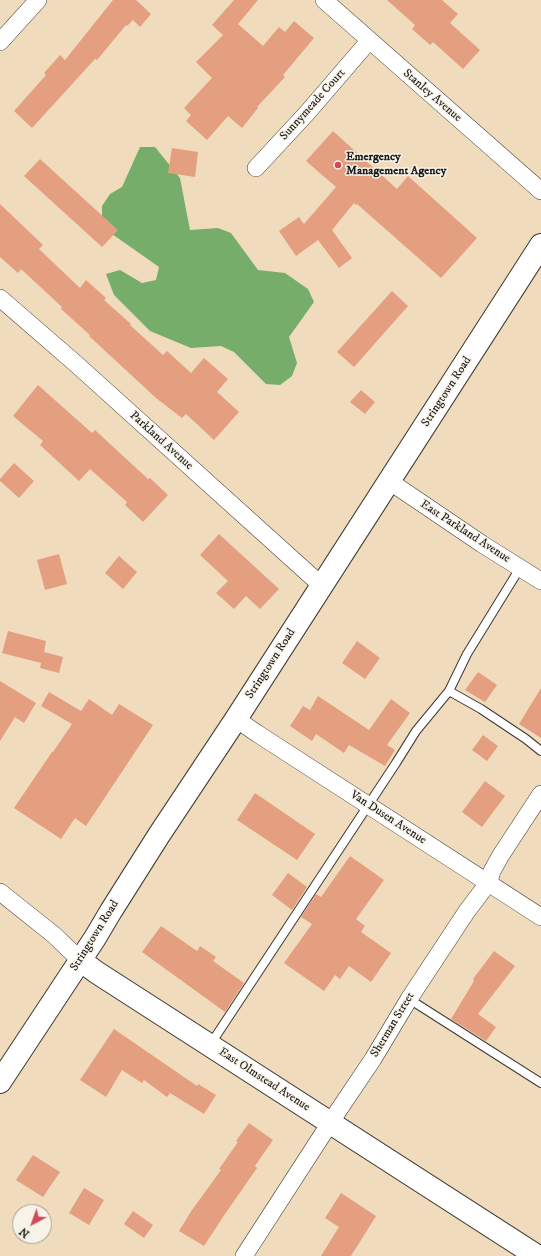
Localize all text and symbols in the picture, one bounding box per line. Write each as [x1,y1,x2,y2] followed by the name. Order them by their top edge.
[277,66,349,144] street label: Sunnymeade Court
[400,67,464,125] street label: Stanley Avenue
[346,151,446,179] place label: Emergency Management Agency
[333,160,343,170] marker: Emergency Management Agency
[419,354,475,430] street label: Stringtown Road
[126,409,196,473] street label: Parkland Avenue
[417,497,513,567] street label: East Parkland Avenue
[243,626,299,702] street label: Stringtown Road
[347,788,429,848] street label: Van Dusen Avenue
[67,898,123,974] street label: Stringtown Road
[368,990,418,1060] street label: Sherman Street
[216,1045,312,1115] street label: East Olmstead Avenue
[12,1204,52,1244] north arrow
[17,1224,33,1241] text: N

